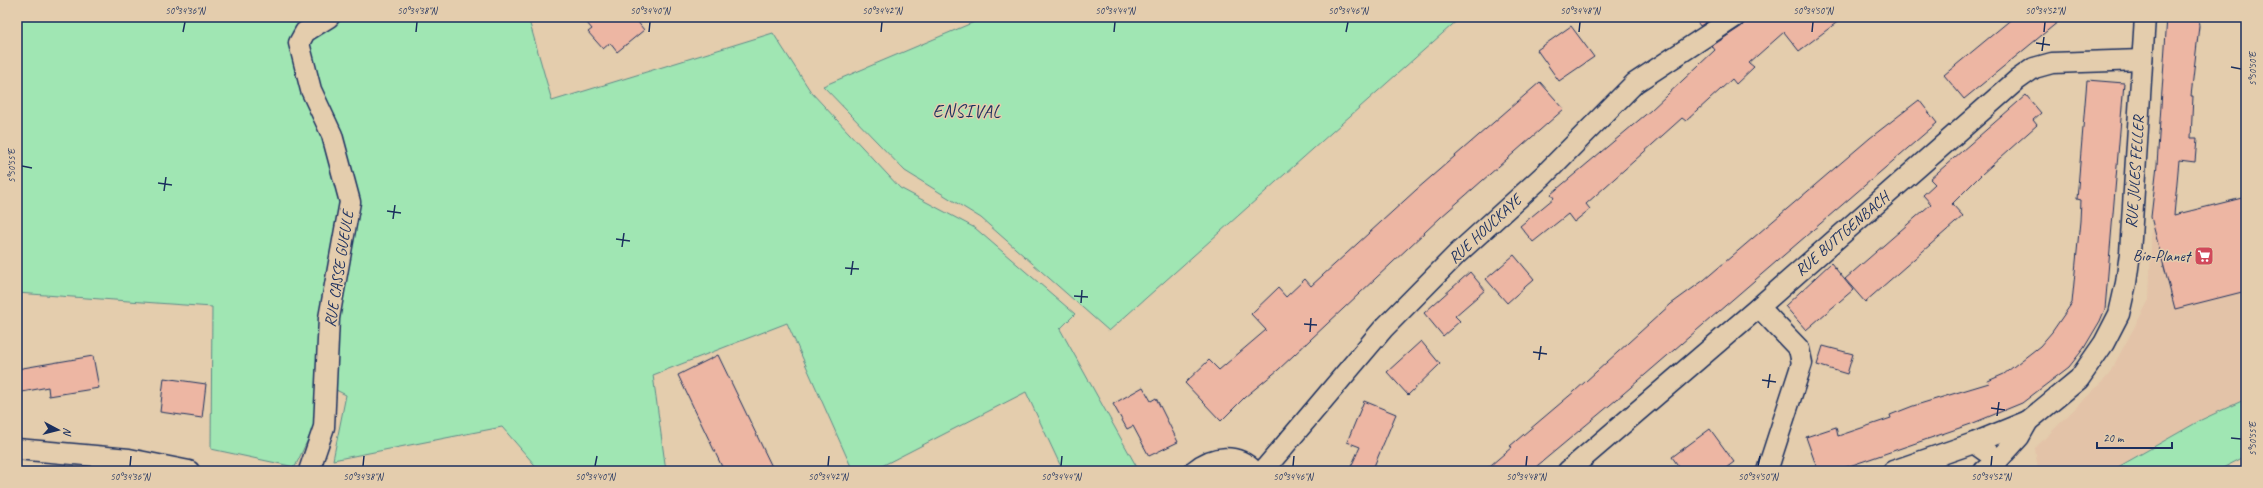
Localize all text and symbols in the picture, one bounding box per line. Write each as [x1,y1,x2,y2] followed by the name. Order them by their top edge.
[165,4,207,17] text: 50°34'36"N
[397,4,439,17] text: 50°34'38"N
[630,4,672,17] text: 50°34'40"N
[862,4,904,17] text: 50°34'42"N
[1095,4,1137,17] text: 50°34'44"N
[1328,4,1370,17] text: 50°34'46"N
[1560,4,1602,17] text: 50°34'48"N
[1793,4,1835,17] text: 50°34'50"N
[2025,4,2067,17] text: 50°34'52"N
[2246,50,2259,86] text: 5°50'50"E
[933,100,1001,122] district label: ENSIVAL
[2121,113,2149,229] street label: RUE JULES FELLER
[5,147,18,183] text: 5°50'55"E
[1791,186,1895,280] street label: RUE BUTTGENBACH
[1444,189,1527,268] street label: RUE HOUCKAYE
[320,207,358,329] street label: RUE CASSE GUEULE
[2193,245,2215,267] supermarket icon: Bio-Planet
[2133,246,2193,266] place label: Bio-Planet
[38,410,78,450] north arrow
[2246,420,2259,456] text: 5°50'55"E
[2097,424,2172,450] scale bar
[60,427,75,438] text: N
[2103,430,2125,446] text: 20 m
[110,470,152,483] text: 50°34'36"N
[343,470,385,483] text: 50°34'38"N
[575,470,617,483] text: 50°34'40"N
[808,470,850,483] text: 50°34'42"N
[1041,470,1083,483] text: 50°34'44"N
[1273,470,1315,483] text: 50°34'46"N
[1506,470,1548,483] text: 50°34'48"N
[1738,470,1780,483] text: 50°34'50"N
[1971,470,2013,483] text: 50°34'52"N

